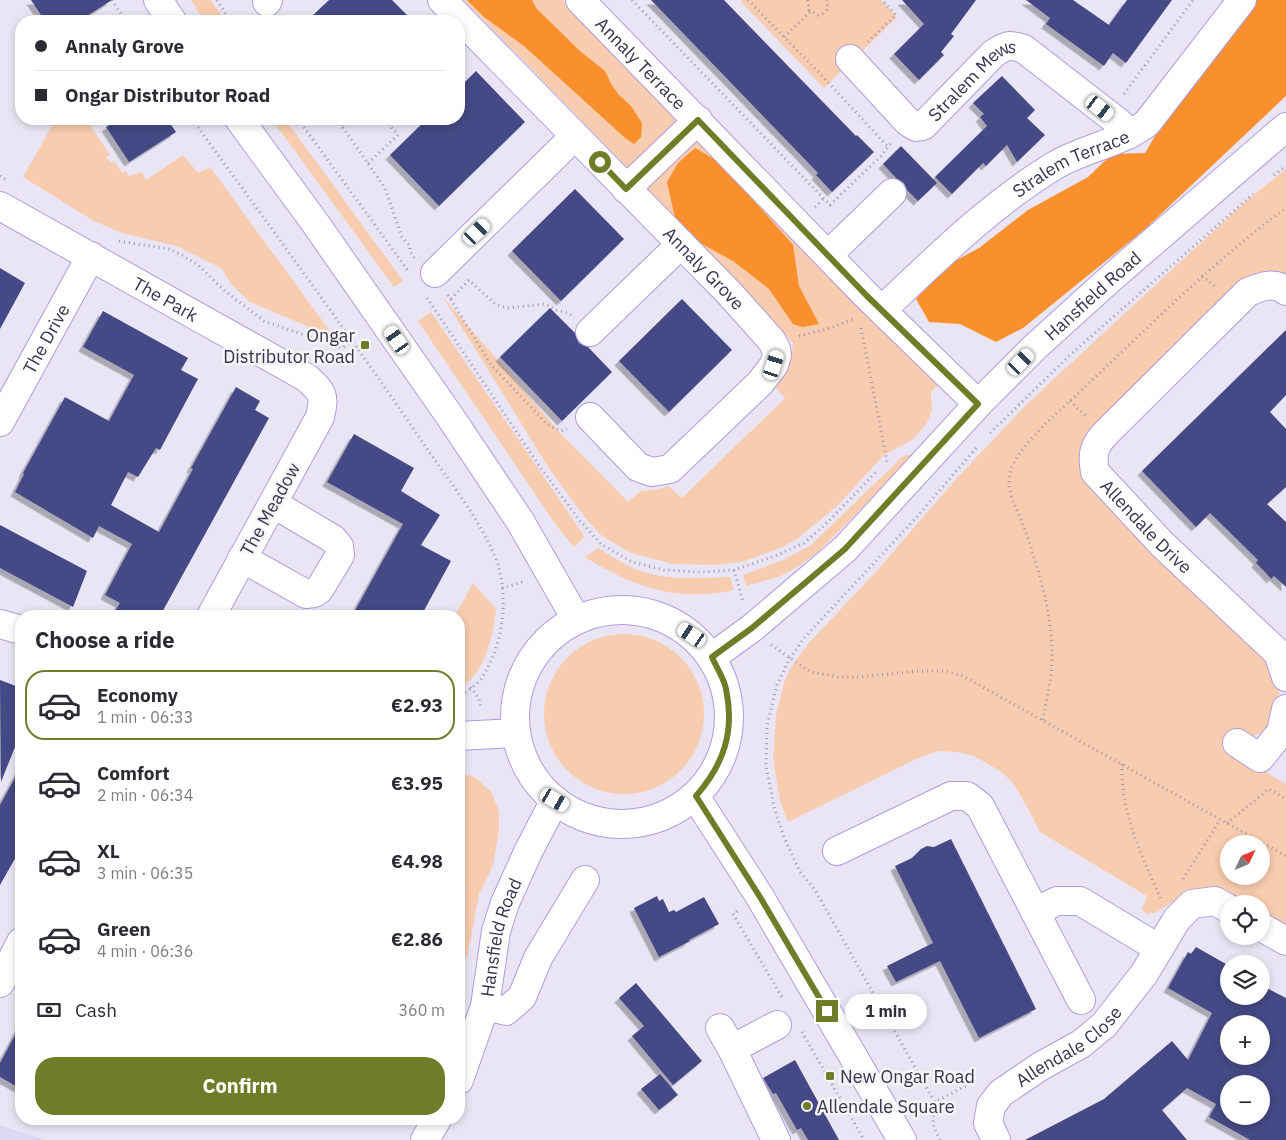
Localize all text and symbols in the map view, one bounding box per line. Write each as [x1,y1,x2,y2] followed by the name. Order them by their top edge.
[591,12,691,114] street label: Annaly Terrace
[65,34,184,58] text: Annaly Grove
[923,34,1018,126] street label: Stralem Mews
[65,83,270,107] text: Ongar Distributor Road
[1083,93,1116,123] car
[1008,124,1133,202] street label: Stralem Terrace
[589,151,611,173] route start
[460,216,493,248] car
[659,222,750,314] street label: Annaly Grove
[1039,246,1146,345] street label: Hansfield Road
[129,271,203,327] street label: The Park
[17,300,74,378] street label: The Drive
[382,323,411,357] car
[223,324,355,368] place label: Ongar Distributor Road
[359,339,371,351] marker: Ongar Distributor Road
[1005,346,1036,378] car
[762,348,785,382] car
[235,458,305,560] street label: The Meadow
[1096,474,1197,578] street label: Allendale Drive
[675,620,708,650] car
[35,625,175,654] text: Choose a ride
[37,683,82,728] icon: car
[97,683,178,707] text: Economy
[391,693,443,717] text: €2.93
[97,707,193,727] text: 1 min · 06:33
[37,761,82,806] icon: car
[97,761,170,785] text: Comfort
[391,771,443,795] text: €3.95
[97,785,193,805] text: 2 min · 06:34
[538,786,571,814] car
[1220,835,1270,885] north arrow
[1220,835,1270,1125] map controls
[37,839,82,884] icon: car
[97,839,120,863] text: XL
[391,849,443,873] text: €4.98
[97,863,193,883] text: 3 min · 06:35
[475,874,526,998] street label: Hansfield Road
[1220,895,1270,945] button: locate
[37,917,82,962] icon: car
[97,917,151,941] text: Green
[391,927,443,951] text: €2.86
[97,941,193,961] text: 4 min · 06:36
[1220,955,1270,1005] button: layers
[844,994,927,1028] callout: 1 min
[35,996,63,1024] icon: cash
[75,998,117,1022] text: Cash
[398,1000,445,1020] text: 360 m
[816,1000,838,1022] route end
[865,1001,907,1021] text: 1 min
[1011,1001,1126,1091] street label: Allendale Close
[1220,1015,1270,1065] button: +
[35,1057,445,1115] button: Confirm
[840,1065,975,1088] place label: New Ongar Road
[824,1070,836,1082] marker: New Ongar Road
[1220,1075,1270,1125] button: −
[817,1095,955,1118] place label: Allendale Square
[801,1100,813,1112] marker: Allendale Square

